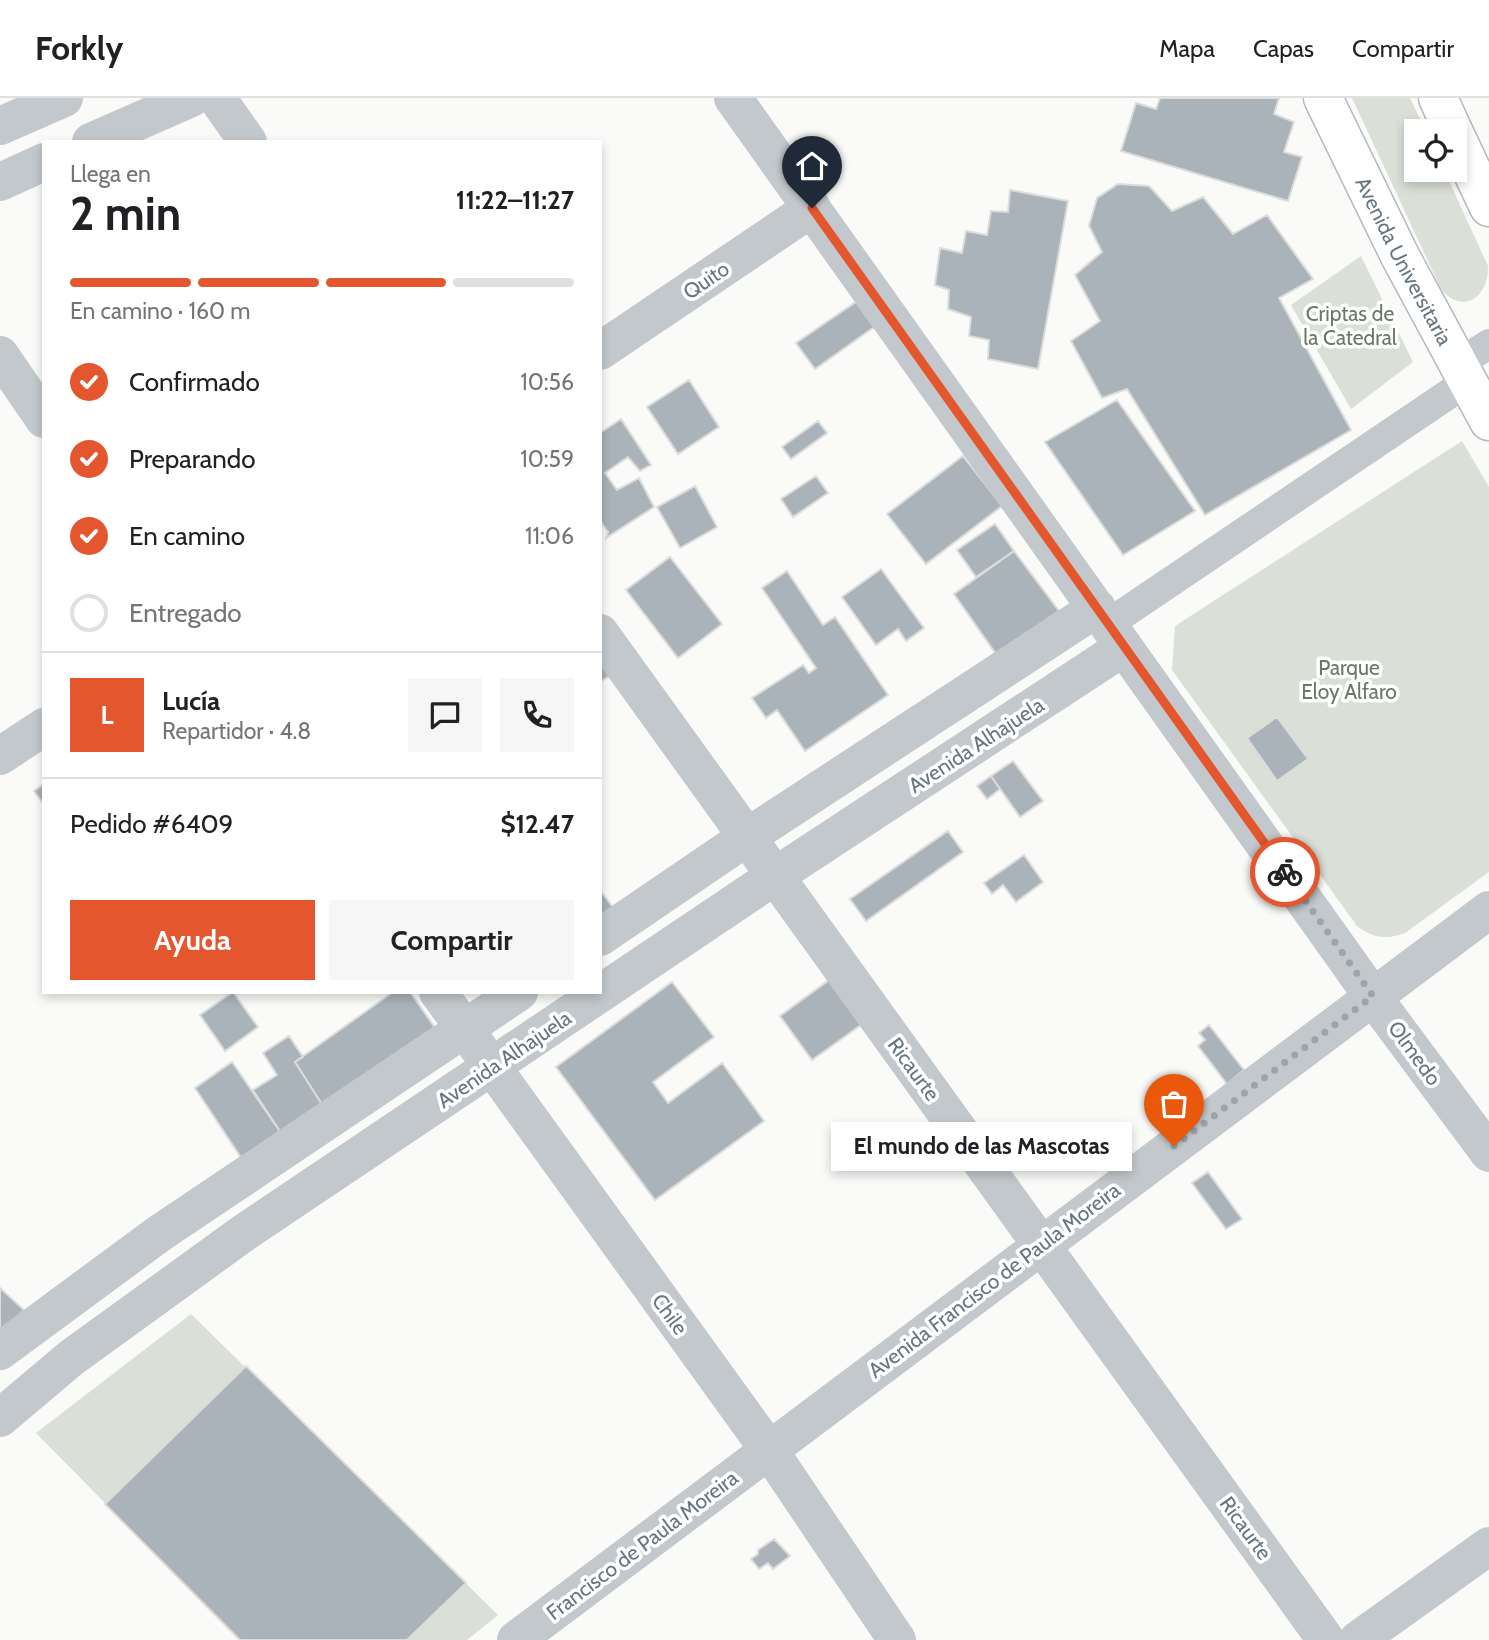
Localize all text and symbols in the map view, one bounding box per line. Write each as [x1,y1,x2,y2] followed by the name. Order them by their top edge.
[35,28,123,68] text: Forkly
[1159,34,1215,63] text: Mapa
[1253,34,1314,63] text: Capas
[1352,34,1454,63] text: Compartir
[1404,119,1467,182] map controls
[1404,119,1467,182] button: locate
[782,136,842,208] pin
[793,147,831,185] icon: home
[70,160,151,188] text: Llega en
[1351,173,1458,349] street label: Avenida Universitaria
[456,184,574,216] text: 11:22–11:27
[70,186,181,242] text: 2 min
[678,256,734,304] street label: Quito
[70,297,250,325] text: En camino · 160 m
[1303,301,1397,350] park label: Criptas de la Catedral
[70,363,108,401] icon: check
[129,366,260,398] text: Confirmado
[520,368,574,396] text: 10:56
[70,440,108,478] icon: check
[129,443,256,475] text: Preparando
[520,445,574,473] text: 10:59
[70,517,108,555] icon: check
[129,520,245,552] text: En camino
[525,522,574,550] text: 11:06
[129,597,242,629] text: Entregado
[1301,655,1397,704] park label: Parque Eloy Alfaro
[408,678,482,752] button: chat
[500,678,574,752] button: phone
[162,685,220,717] text: Lucía
[904,692,1049,799] street label: Avenida Alhajuela
[100,699,114,731] text: L
[162,717,311,745] text: Repartidor · 4.8
[70,808,233,840] text: Pedido #6409
[500,808,574,840] text: $12.47
[1250,837,1320,907] courier
[1266,853,1304,891] icon: bike
[70,900,315,980] button: Ayuda
[329,900,574,980] button: Compartir
[432,1005,576,1114] street label: Avenida Alhajuela
[1383,1016,1447,1090] street label: Olmedo
[883,1033,945,1106] street label: Ricaurte
[1144,1074,1204,1146] pin
[1155,1085,1193,1123] icon: bag
[831,1122,1132,1170] callout: El mundo de las Mascotas
[853,1132,1110,1160] text: El mundo de las Mascotas
[863,1177,1125,1383] street label: Avenida Francisco de Paula Moreira
[647,1289,693,1339] street label: Chile
[541,1465,743,1625] street label: Francisco de Paula Moreira
[1215,1492,1277,1565] street label: Ricaurte

